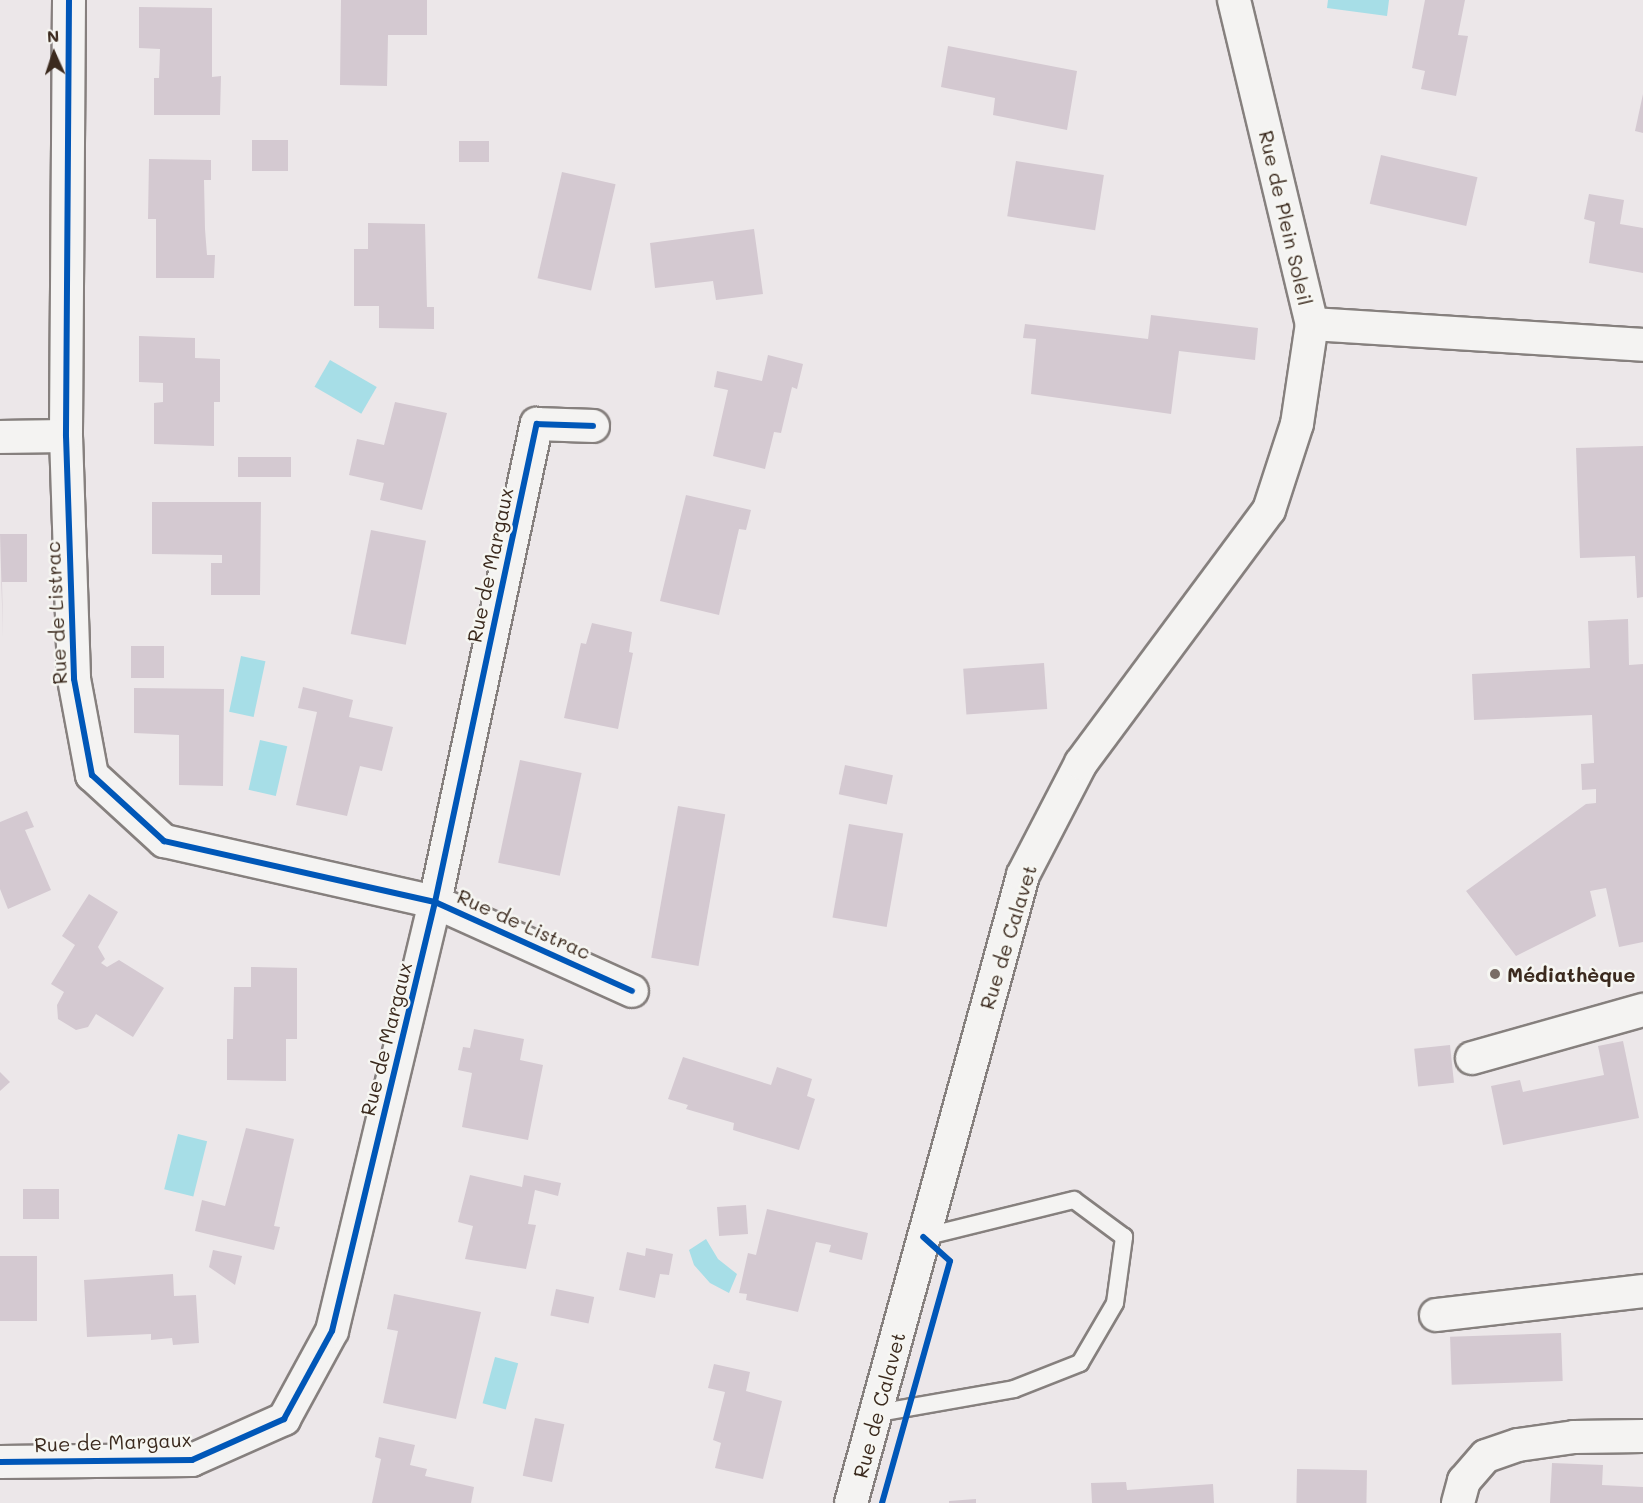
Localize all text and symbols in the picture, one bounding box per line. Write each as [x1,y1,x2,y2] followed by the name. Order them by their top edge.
[24,24,84,84] north arrow
[46,25,60,46] text: N
[1254,128,1318,308] street label: Rue de Plein Soleil
[462,485,518,645] street label: Rue de Margaux
[40,541,72,685] street label: Rue de Listrac
[975,862,1041,1012] street label: Rue de Calavet
[454,884,594,964] street label: Rue de Listrac
[355,960,417,1118] street label: Rue de Margaux
[1507,962,1635,986] place label: Médiathèque
[1488,967,1502,981] marker: Médiathèque
[848,1329,910,1481] street label: Rue de Calavet
[34,1427,192,1457] street label: Rue de Margaux

